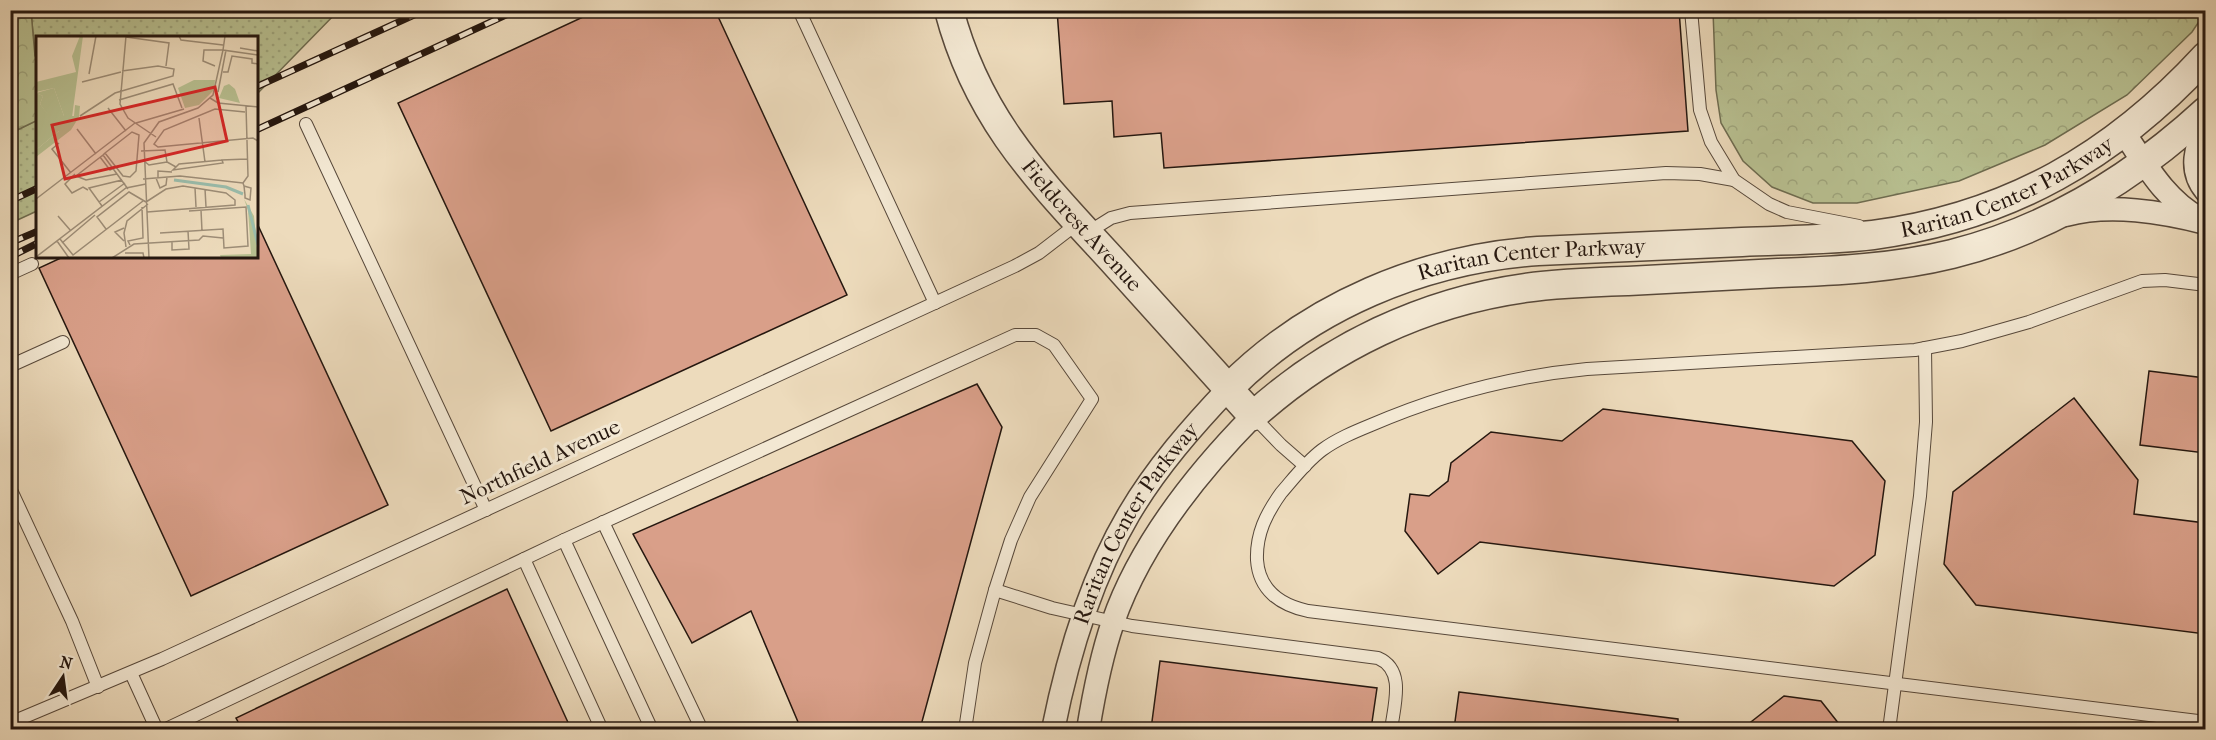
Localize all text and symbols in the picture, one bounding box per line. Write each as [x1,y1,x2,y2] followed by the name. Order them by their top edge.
[36,36,258,258] inset map
[1898,130,2120,243] street label: Raritan Center Parkway
[1016,154,1147,297] street label: Fieldcrest Avenue
[1414,233,1648,286] street label: Raritan Center Parkway
[456,413,624,510] street label: Northfield Avenue
[1068,416,1205,628] street label: Raritan Center Parkway
[33,647,93,707] north arrow
[58,652,75,674] text: N

